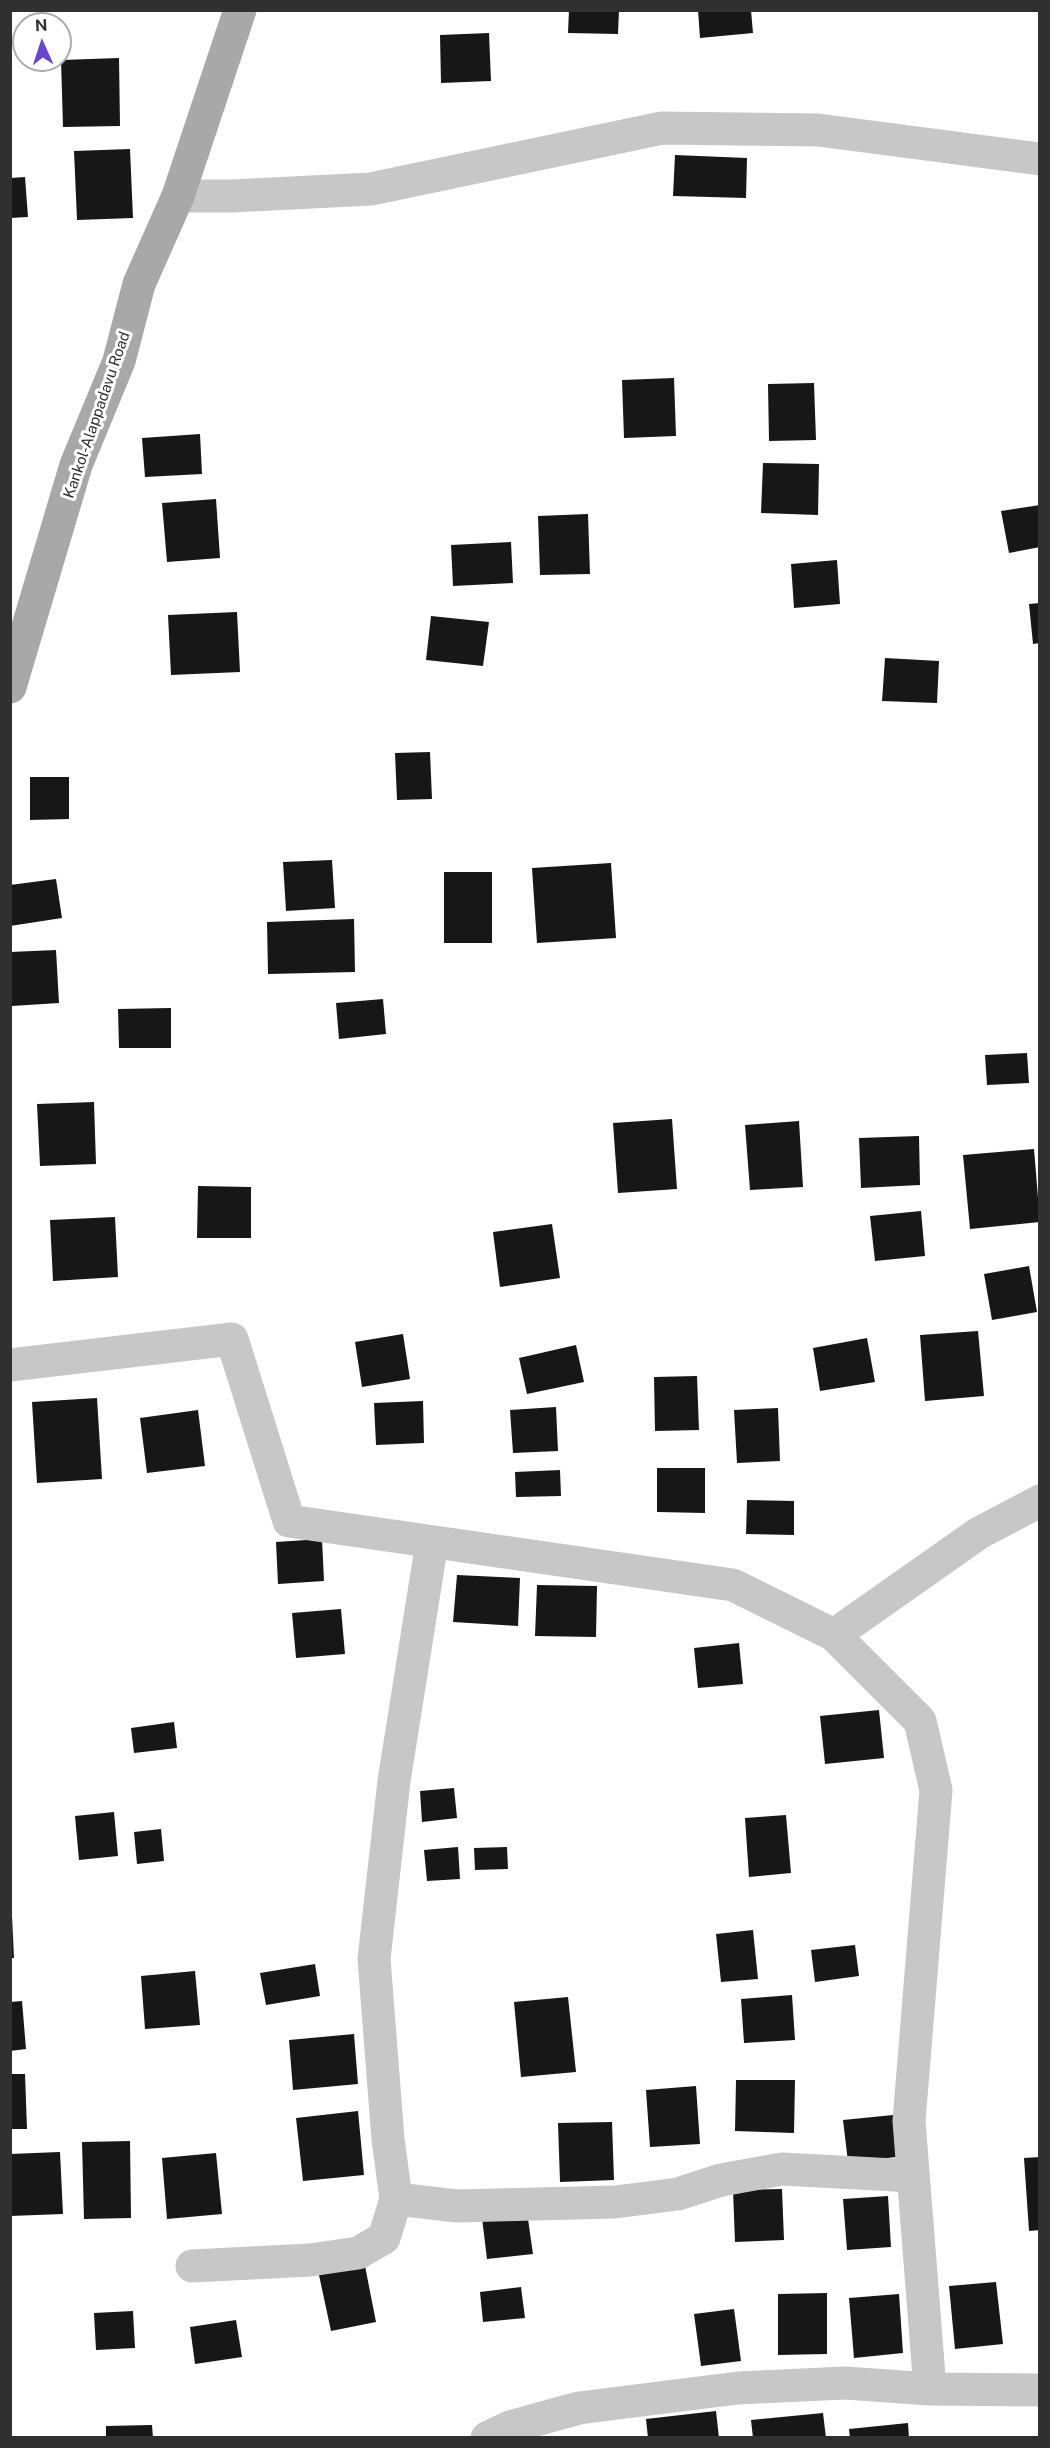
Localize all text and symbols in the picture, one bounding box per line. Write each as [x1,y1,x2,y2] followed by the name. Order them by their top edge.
[12,12,72,72] north arrow
[34,16,48,35] text: N
[60,329,134,501] street label: Kankol-Alappadavu Road

